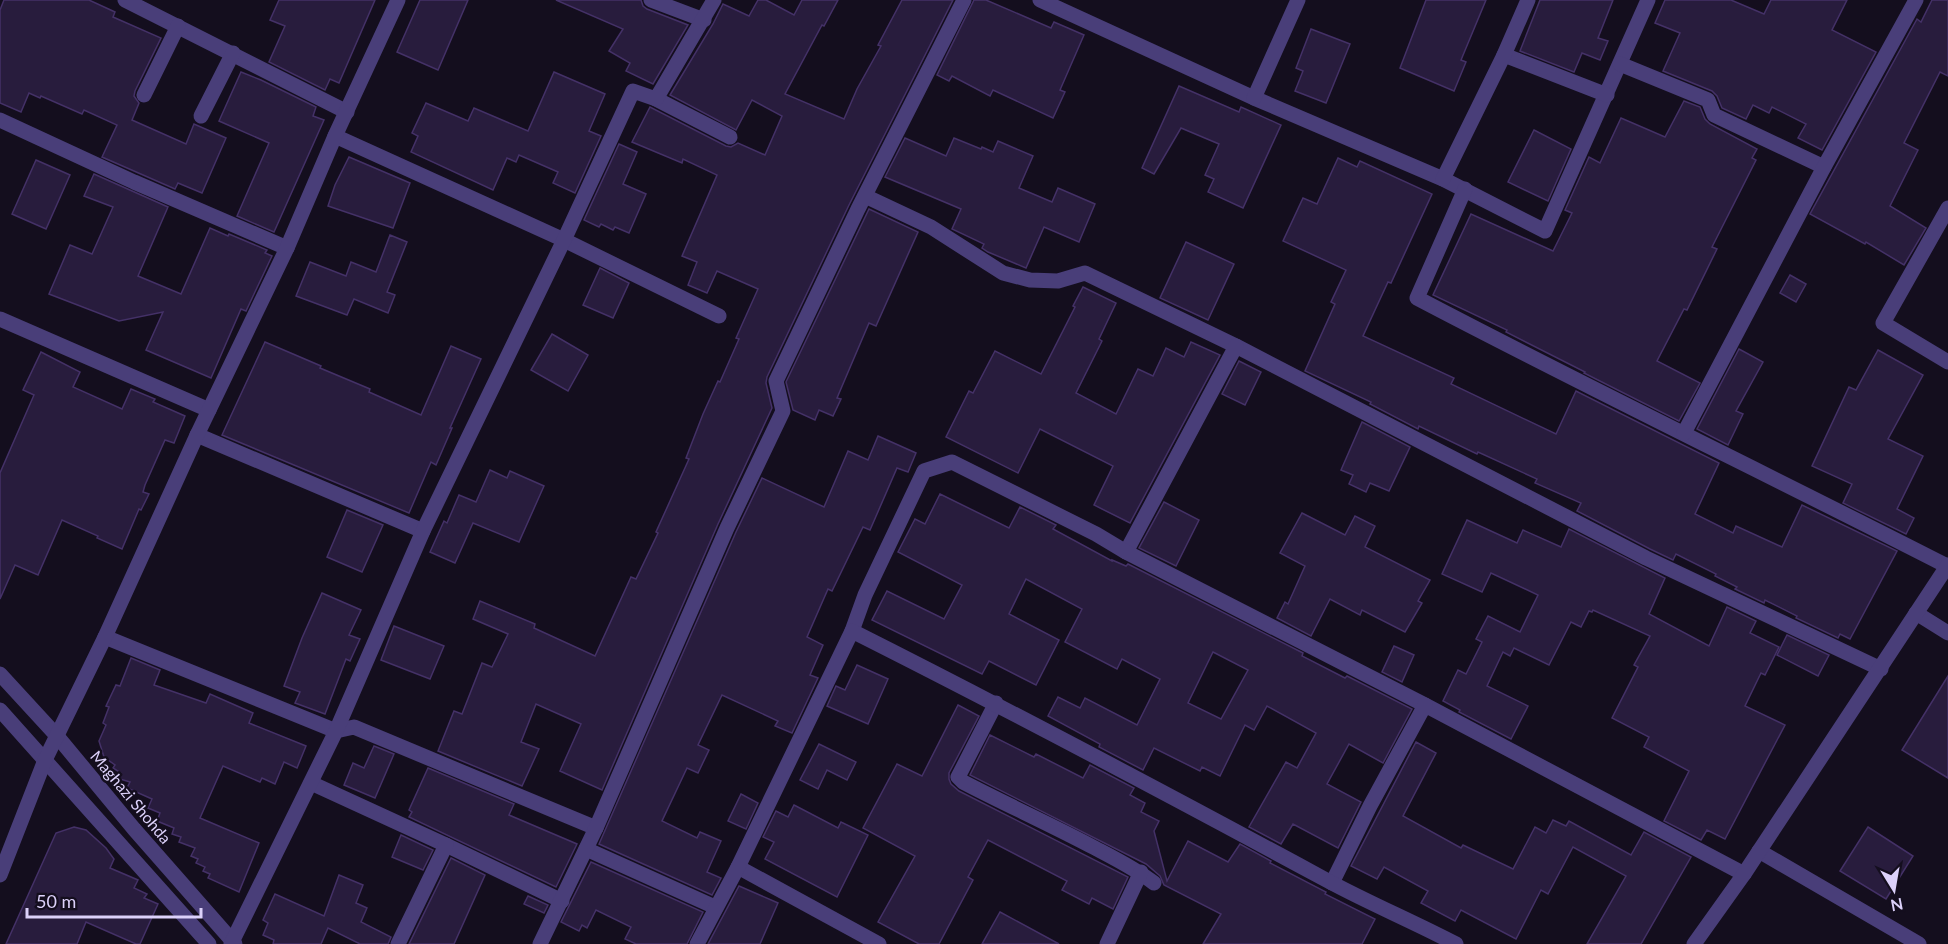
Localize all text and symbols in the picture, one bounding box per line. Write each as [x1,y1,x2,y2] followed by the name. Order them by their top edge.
[87,746,176,847] street label: Maghazi Shohda
[1864,860,1924,920] north arrow
[27,881,201,919] scale bar
[36,890,76,912] text: 50 m
[1889,895,1905,916] text: N

